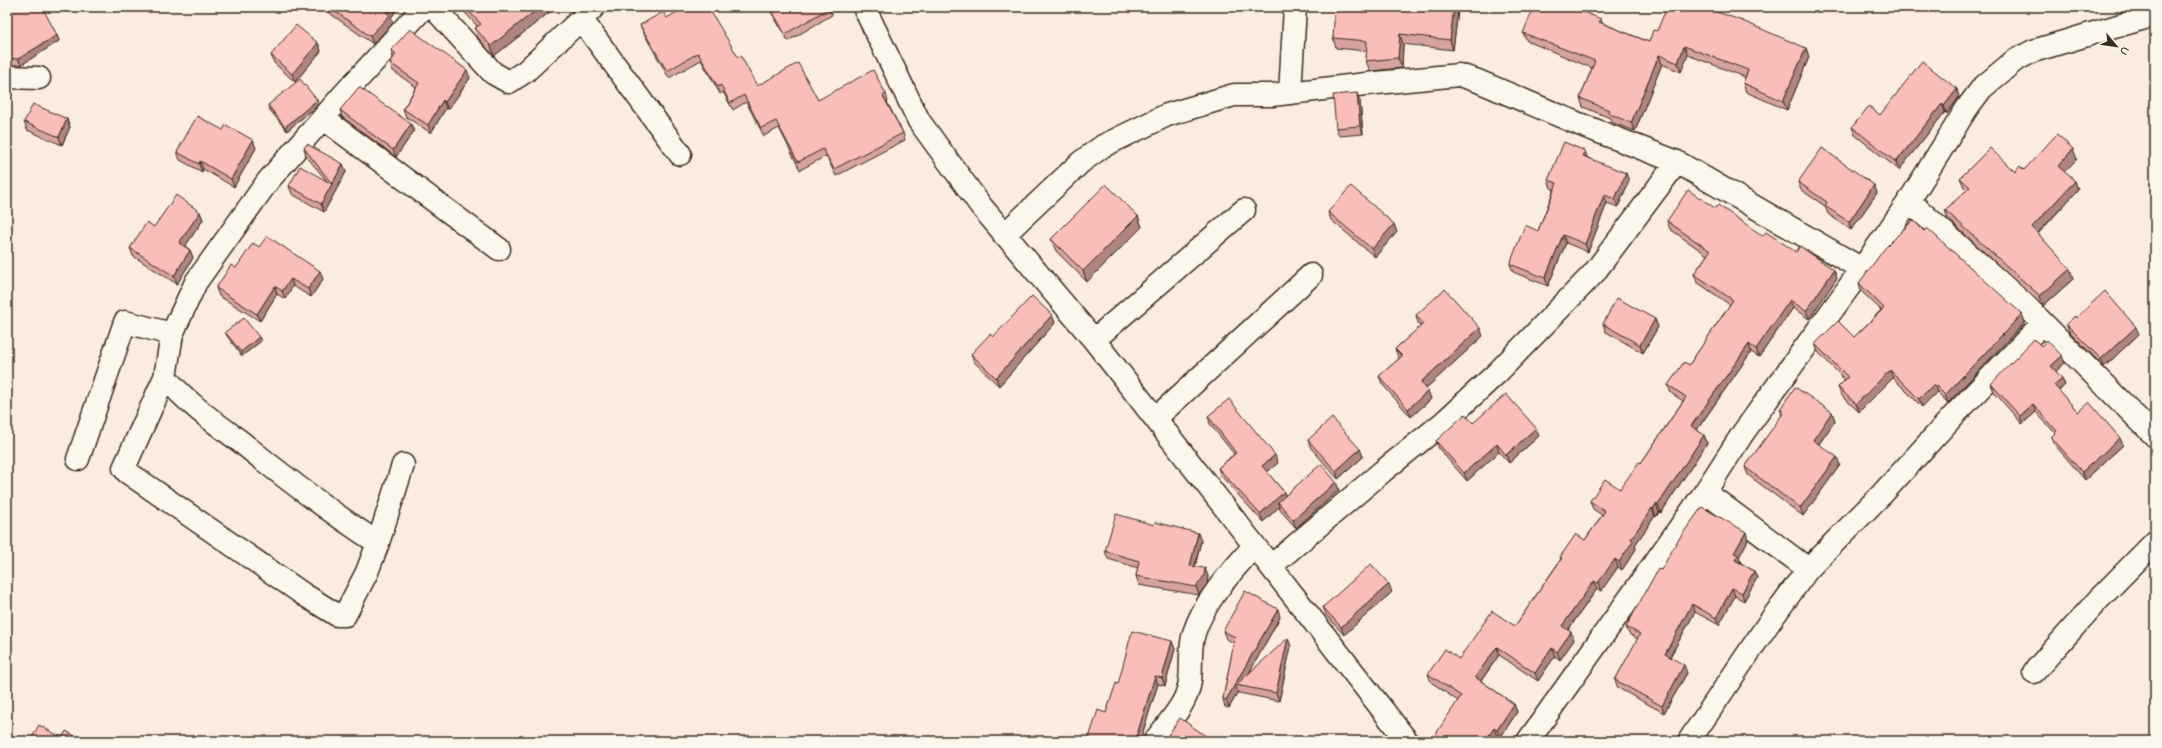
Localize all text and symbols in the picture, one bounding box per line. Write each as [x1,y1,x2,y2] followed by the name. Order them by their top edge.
[2096,26,2136,66] north arrow
[2117,44,2132,57] text: U

